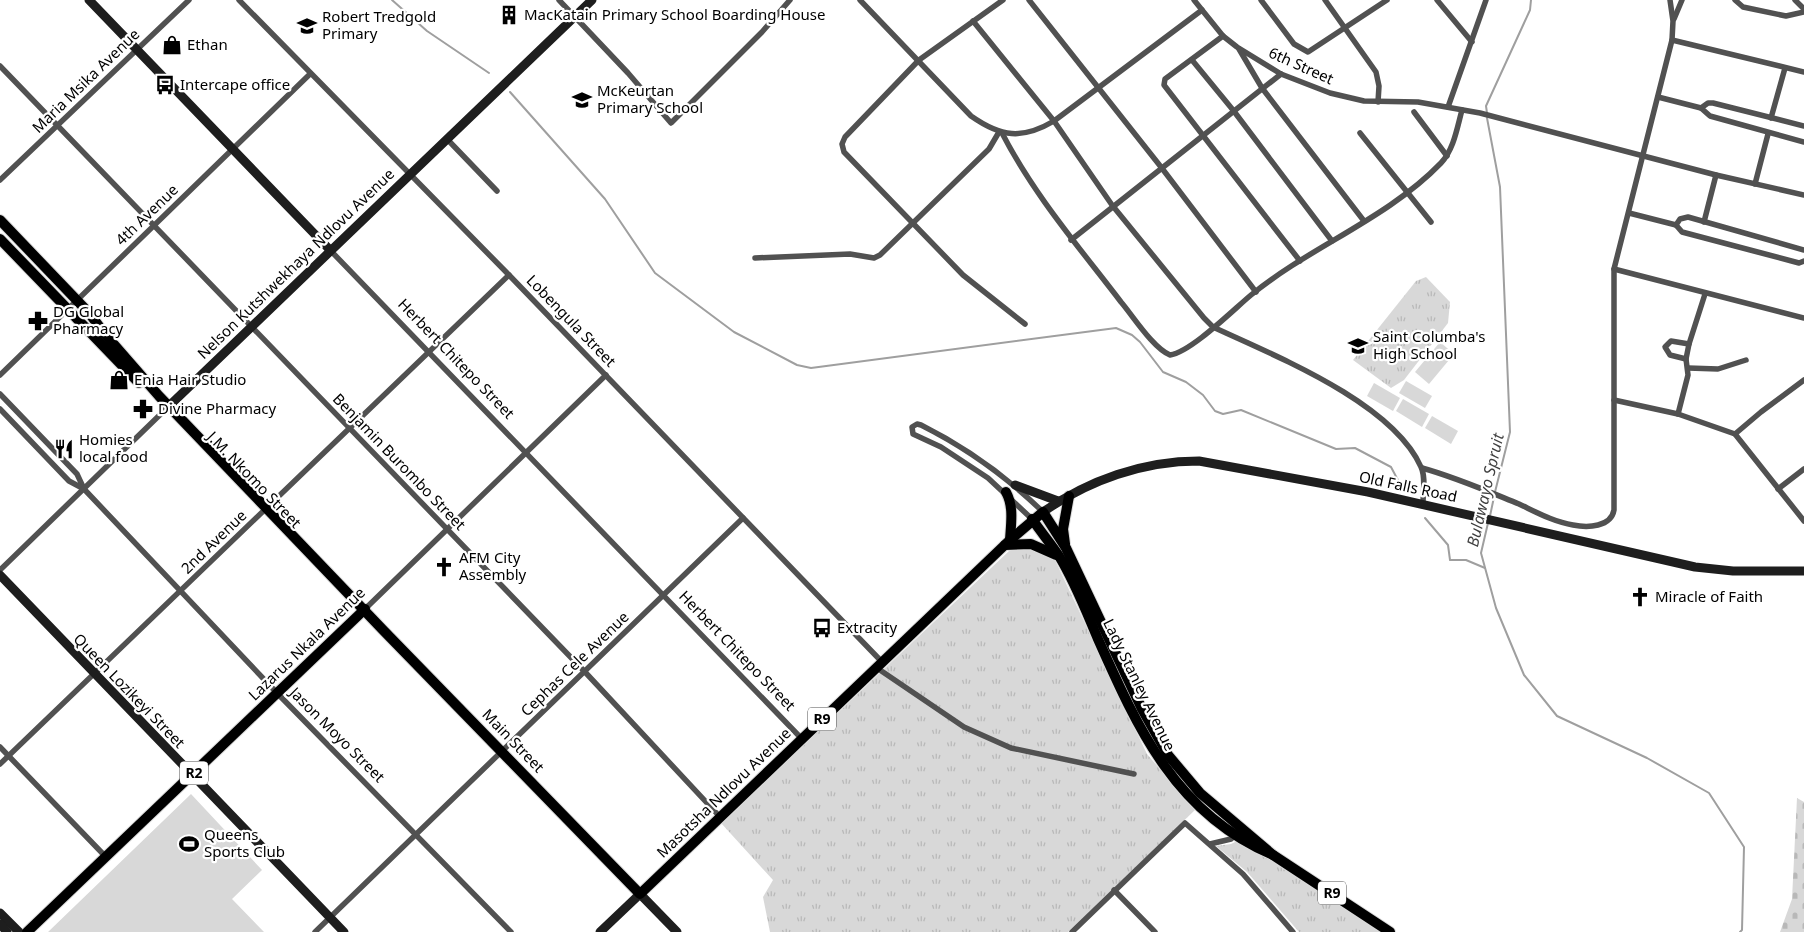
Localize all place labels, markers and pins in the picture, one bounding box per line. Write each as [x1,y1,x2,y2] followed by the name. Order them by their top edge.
[498,4,520,26] building icon: MacKatain Primary School Boarding House
[524,4,825,24] place label: MacKatain Primary School Boarding House
[322,6,436,43] place label: Robert Tredgold Primary
[296,15,318,37] school or university icon: Robert Tredgold Primary
[161,34,183,56] shop icon: Ethan
[187,34,228,54] place label: Ethan
[154,74,176,96] bus stop icon: Intercape office
[180,74,290,94] place label: Intercape office
[597,80,703,117] place label: McKeurtan Primary School
[571,89,593,111] school or university icon: McKeurtan Primary School
[53,301,124,338] place label: DG Global Pharmacy
[27,310,49,332] pharmacy icon: DG Global Pharmacy
[1373,326,1485,363] place label: Saint Columba's High School
[1347,335,1369,357] school or university icon: Saint Columba's High School
[108,369,130,391] shop icon: Enia Hair Studio
[134,369,246,389] place label: Enia Hair Studio
[132,398,154,420] pharmacy icon: Divine Pharmacy
[158,398,277,418] place label: Divine Pharmacy
[79,429,148,466] place label: Homies local food
[53,438,75,460] restaurant icon: Homies local food
[459,547,527,584] place label: AFM City Assembly
[433,556,455,578] church icon: AFM City Assembly
[1629,586,1651,608] church icon: Miracle of Faith
[1655,586,1763,606] place label: Miracle of Faith
[811,617,833,639] bus stop icon: Extracity
[837,617,897,637] place label: Extracity
[204,824,285,861] place label: Queens Sports Club
[178,833,200,855] sports icon: Queens Sports Club

